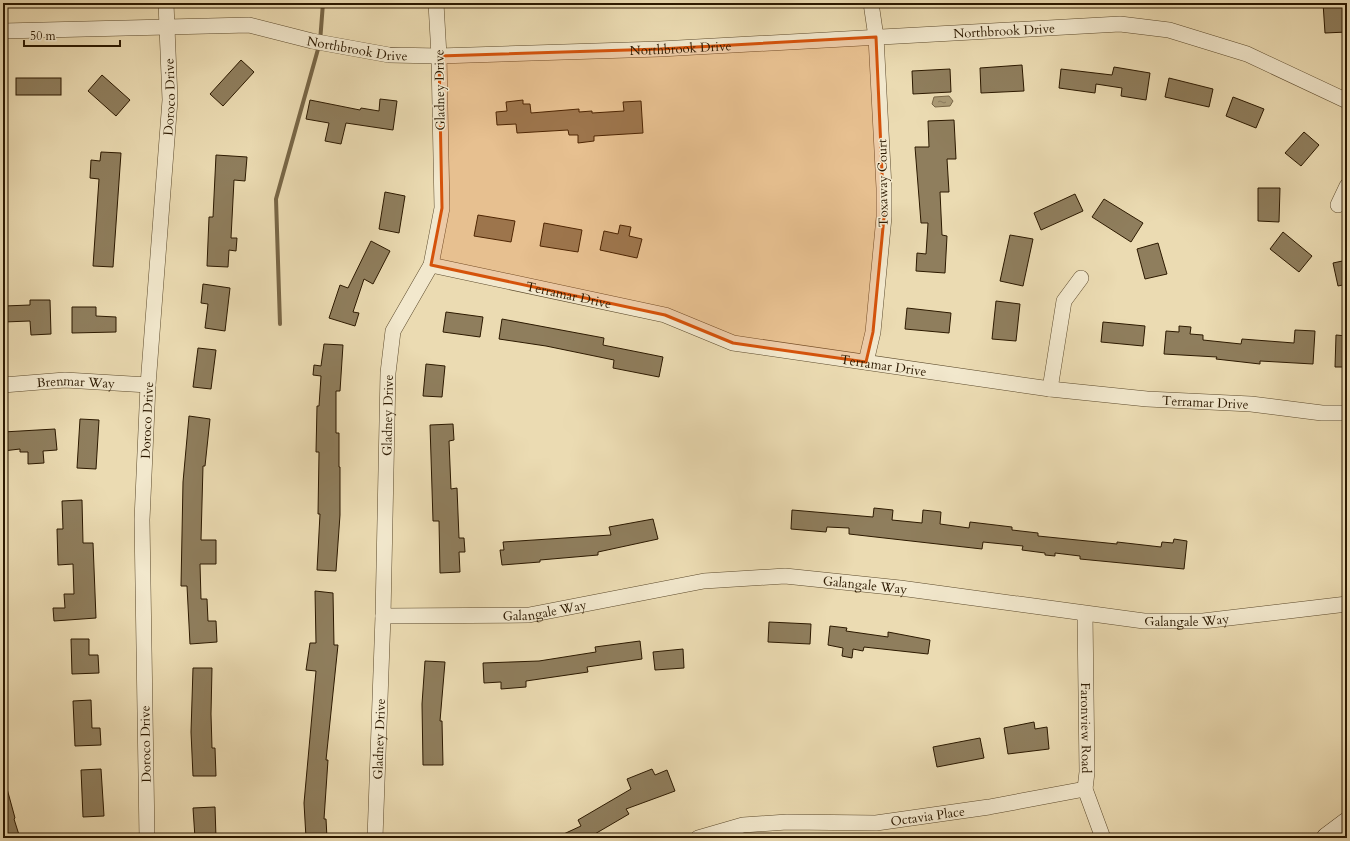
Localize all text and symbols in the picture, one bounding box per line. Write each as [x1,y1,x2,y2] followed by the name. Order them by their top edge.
[953,20,1056,43] street label: Northbrook Drive
[24,22,120,48] scale bar
[30,28,57,44] text: 50 m
[305,32,408,65] street label: Northbrook Drive
[629,37,732,60] street label: Northbrook Drive
[430,49,450,131] street label: Gladney Drive
[159,58,180,136] street label: Doroco Drive
[873,139,893,227] street label: Toxaway Court
[524,278,613,313] street label: Terramar Drive
[839,351,928,381] street label: Terramar Drive
[36,372,116,393] street label: Brenmar Way
[378,374,398,456] street label: Gladney Drive
[137,381,158,459] street label: Doroco Drive
[1161,392,1249,414] street label: Terramar Drive
[822,572,908,599] street label: Galangale Way
[503,596,588,625] street label: Galangale Way
[1144,610,1230,631] street label: Galangale Way
[1076,682,1095,774] street label: Faronview Road
[369,698,390,780] street label: Gladney Drive
[136,705,156,783] street label: Doroco Drive
[889,803,966,831] street label: Octavia Place

